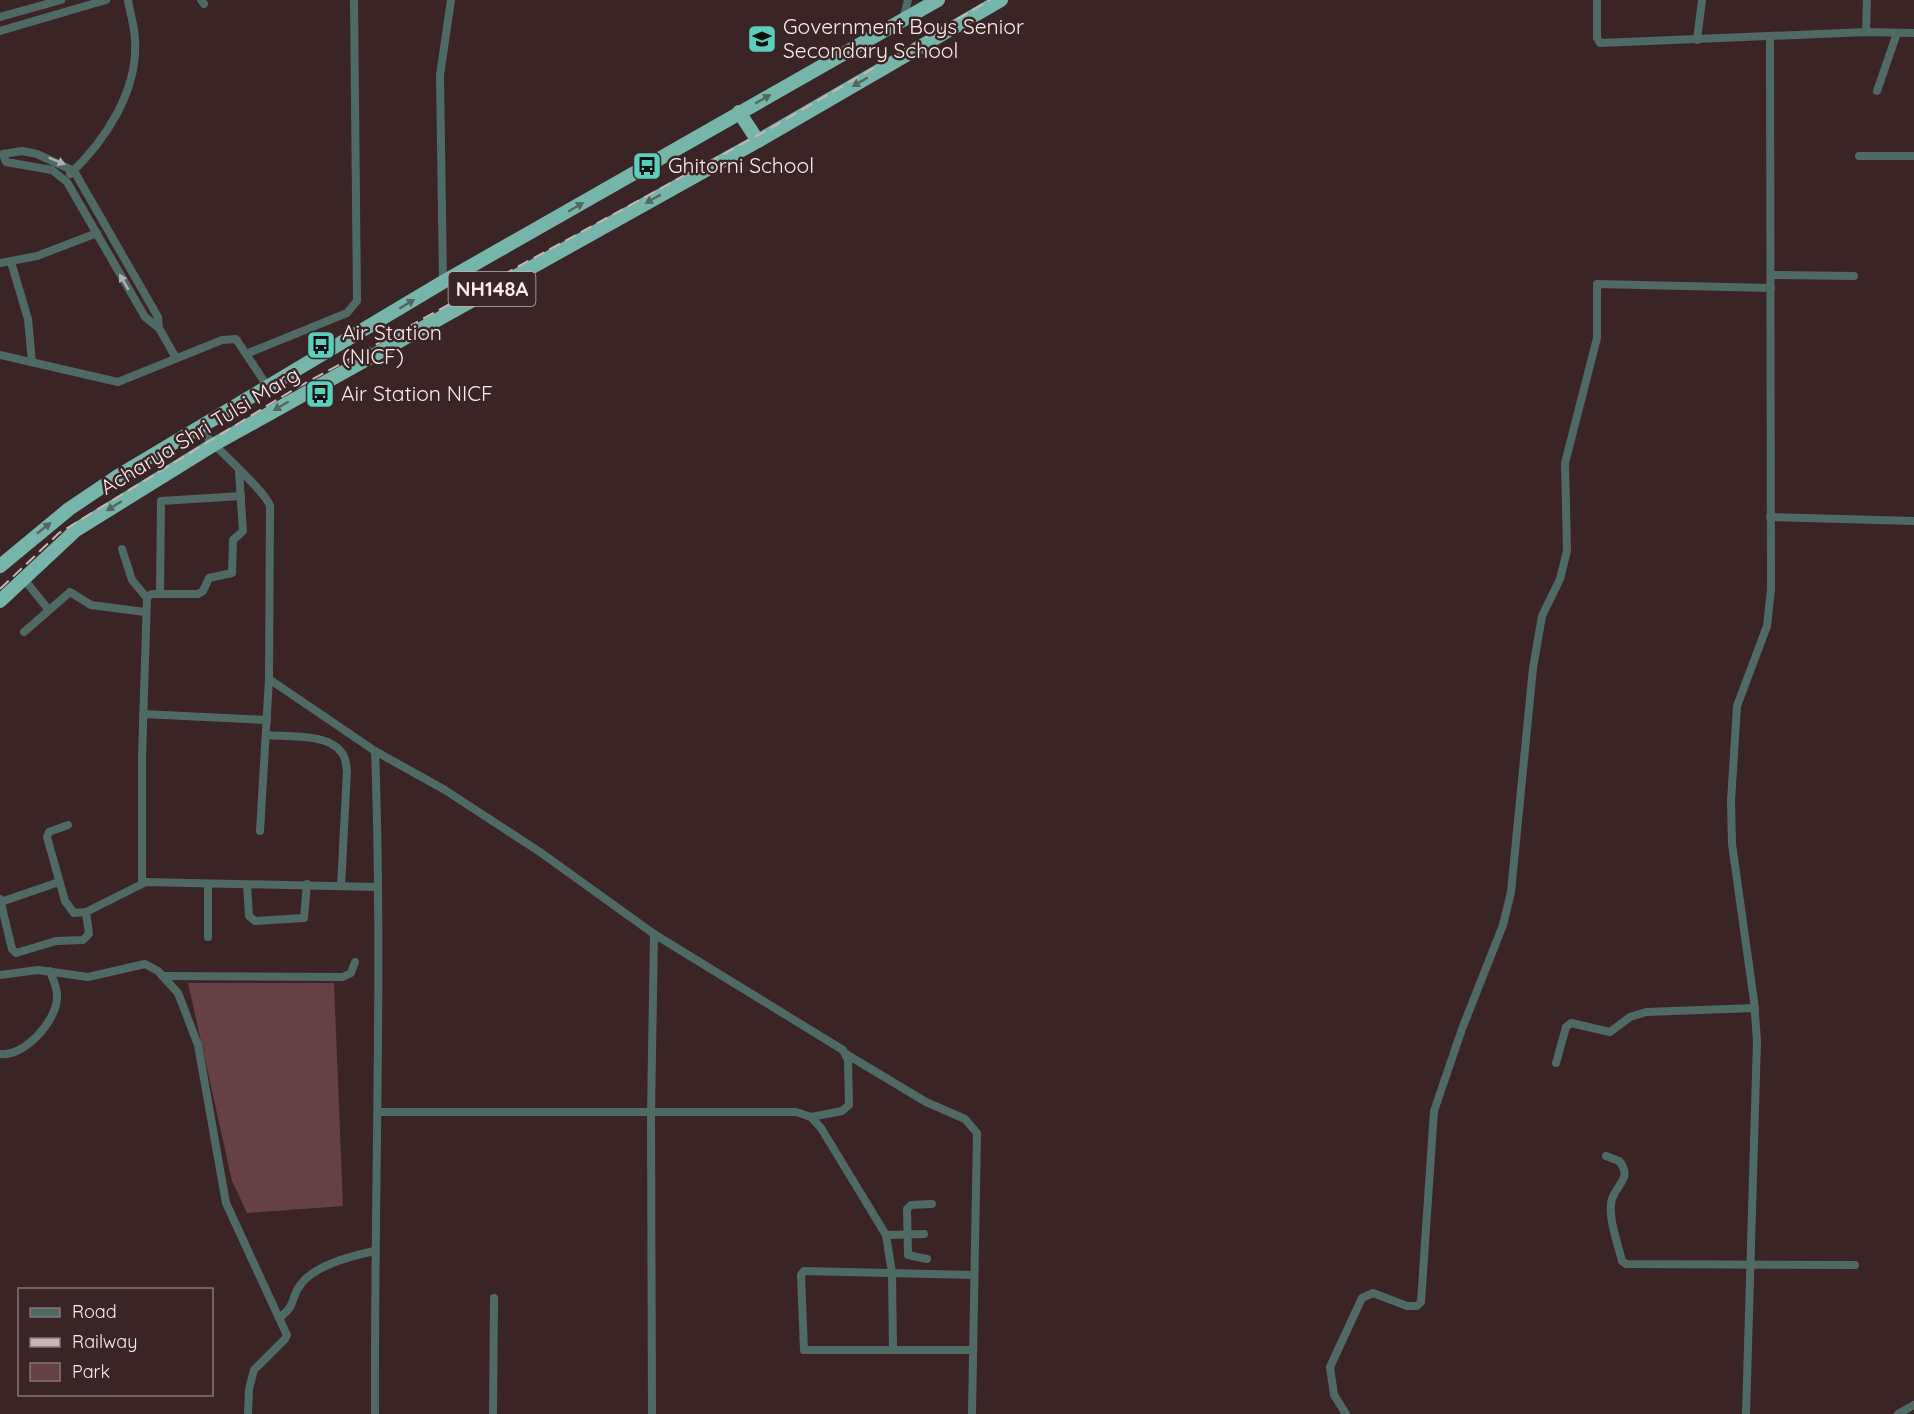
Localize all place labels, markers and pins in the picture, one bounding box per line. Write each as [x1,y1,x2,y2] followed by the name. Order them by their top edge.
[783,13,1024,63] place label: Government Boys Senior Secondary School
[746,23,778,55] school or university icon: Government Boys Senior Secondary School
[631,150,663,182] bus stop icon: Ghitorni School
[668,152,814,178] place label: Ghitorni School
[342,319,442,369] place label: Air Station (NICF)
[305,329,337,361] bus stop icon: Air Station (NICF)
[304,378,336,410] bus stop icon: Air Station NICF
[341,380,493,406] place label: Air Station NICF

